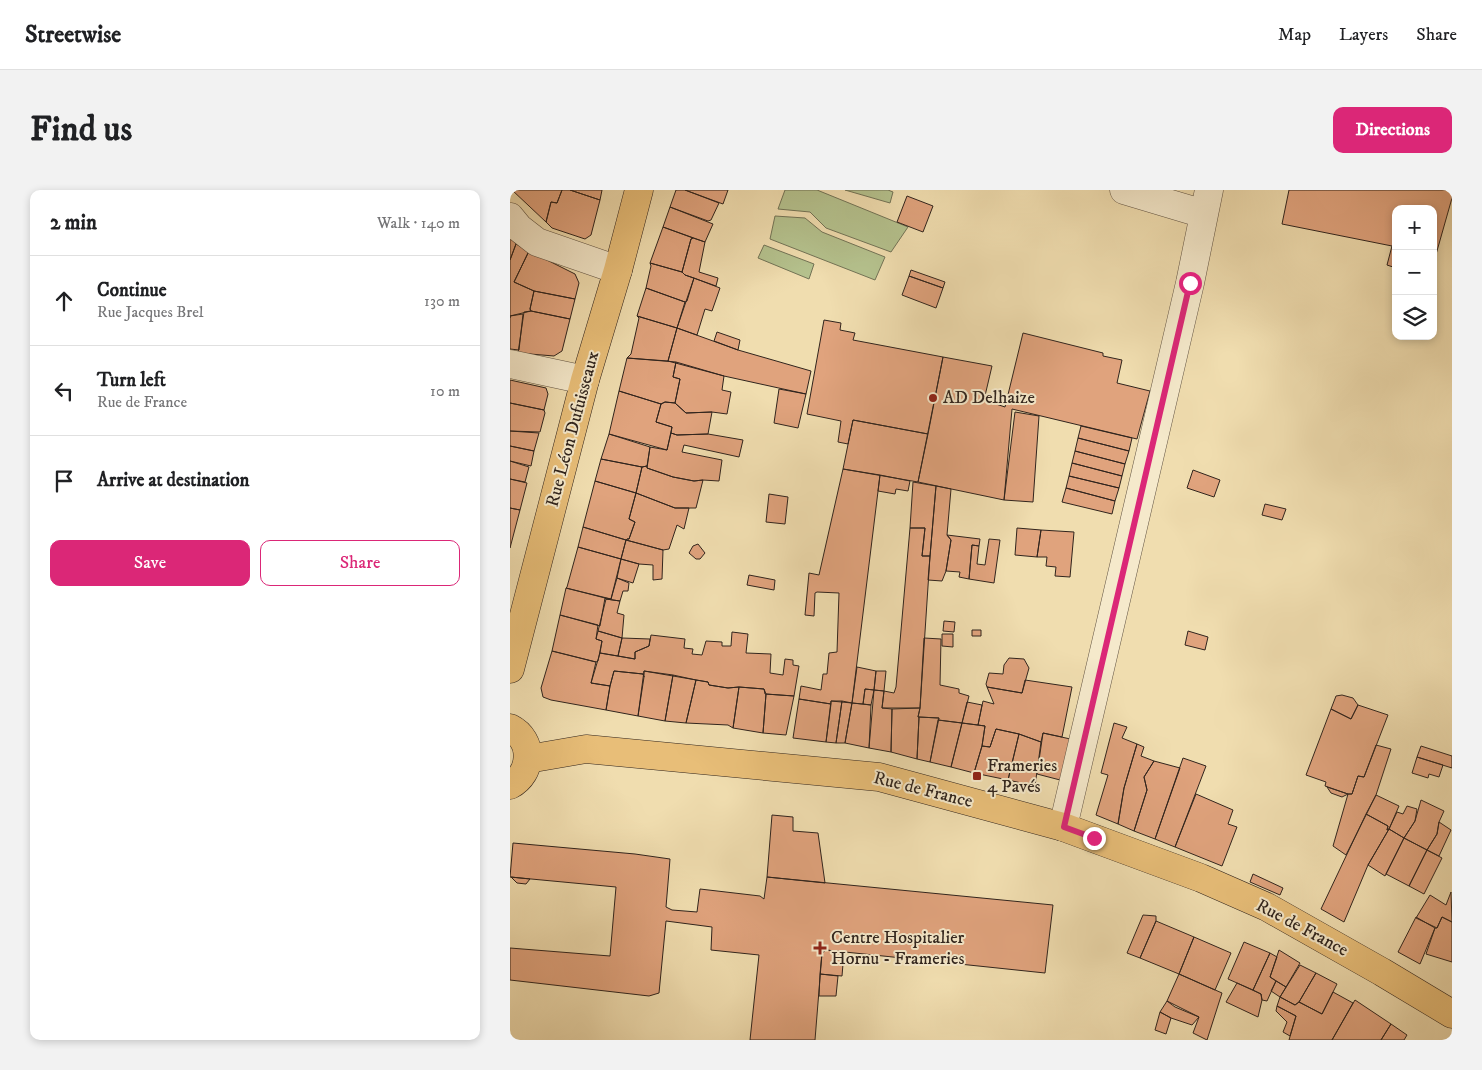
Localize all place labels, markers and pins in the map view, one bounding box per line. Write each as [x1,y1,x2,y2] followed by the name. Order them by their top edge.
[943,387,1035,409] place label: AD Delhaize
[927,392,939,404] marker: AD Delhaize
[987,755,1057,798] place label: Frameries 4 Pavés
[971,770,983,782] marker: Frameries 4 Pavés
[831,927,965,970] place label: Centre Hospitalier Hornu - Frameries
[813,941,827,955] marker: Centre Hospitalier Hornu - Frameries

